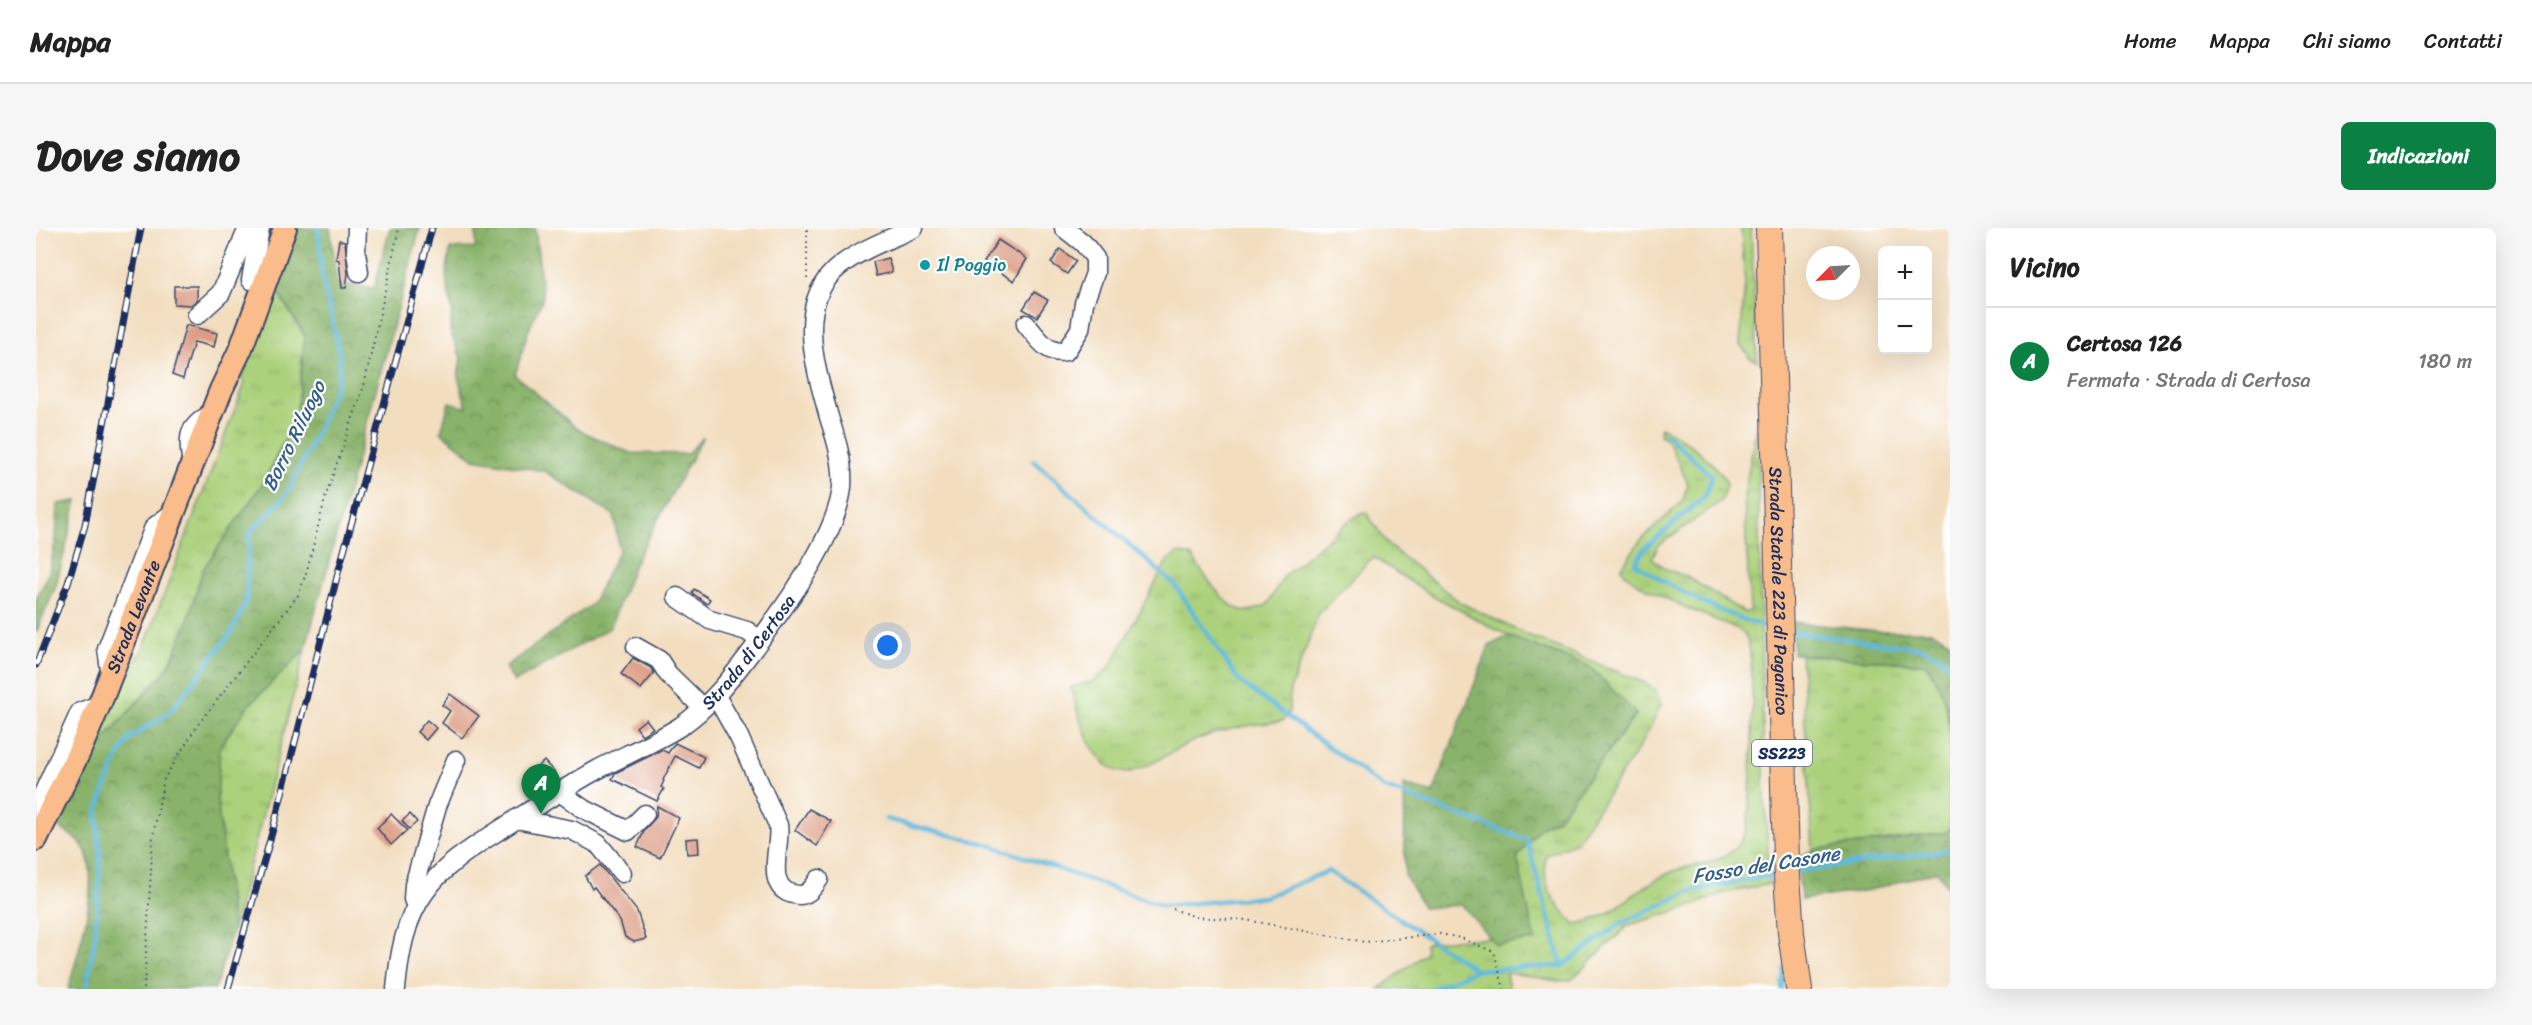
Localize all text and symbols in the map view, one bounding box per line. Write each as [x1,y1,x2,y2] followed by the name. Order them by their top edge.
[30,17,111,66] text: Mappa
[2124,22,2176,60] text: Home
[2209,22,2270,60] text: Mappa
[2303,22,2391,60] text: Chi siamo
[2424,22,2502,60] text: Contatti
[36,119,240,193] text: Dove siamo
[2341,122,2496,190] button: Indicazioni
[2010,244,2080,290] text: Vicino
[1806,246,1860,300] north arrow
[1878,246,1932,354] map controls
[1878,246,1932,300] button: +
[936,249,1006,281] place label: Il Poggio
[918,258,932,272] marker: Il Poggio
[1878,300,1932,354] button: −
[2067,324,2182,363] text: Certosa 126
[2023,344,2036,379] text: A
[2418,344,2472,379] text: 180 m
[2067,363,2311,398] text: Fermata · Strada di Certosa
[252,374,336,497] water label: Borro Riluogo
[1759,466,1798,716] street label: Strada Statale 223 di Paganico
[97,555,170,678] street label: Strada Levante
[694,588,804,718] street label: Strada di Certosa
[873,631,902,660] your location
[1752,740,1812,766] road number: SS223
[522,764,560,814] pin: A
[1690,836,1844,894] water label: Fosso del Casone

